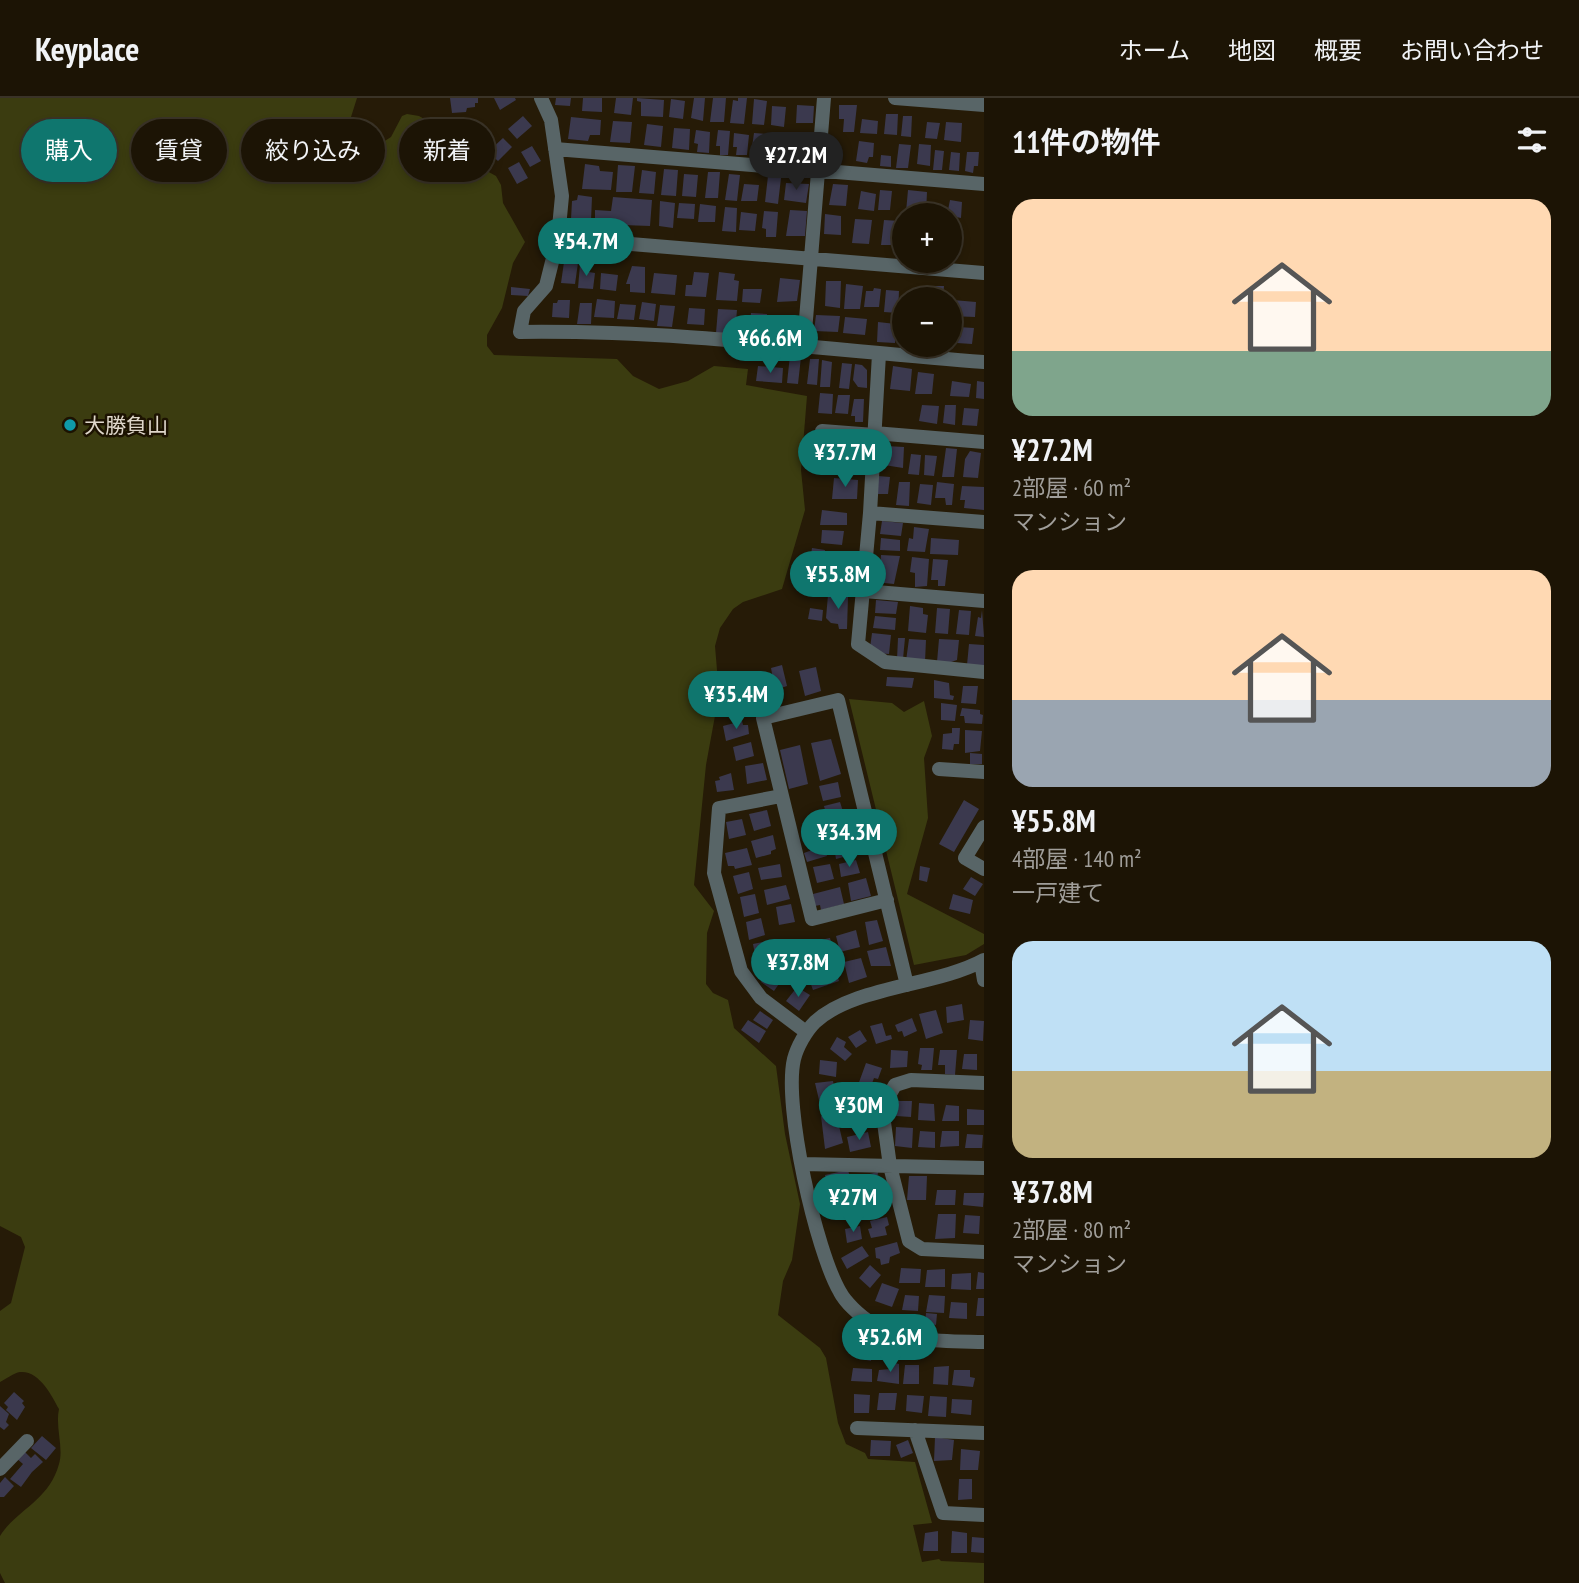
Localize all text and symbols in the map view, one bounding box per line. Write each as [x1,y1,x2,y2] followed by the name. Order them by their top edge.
[35,27,139,70] text: Keyplace
[1119,35,1190,66] text: ホーム
[1228,35,1276,66] text: 地図
[1314,35,1362,66] text: 概要
[1400,35,1544,66] text: お問い合わせ
[21,119,117,182] chip: 購入
[131,119,227,182] chip: 賃貸
[241,119,385,182] chip: 絞り込み
[399,119,495,182] chip: 新着
[1513,121,1551,159] icon: filters
[1012,122,1161,161] text: 11件の物件
[739,132,853,192] pin: ¥27.2M
[765,140,827,169] text: ¥27.2M
[892,203,962,357] map controls
[892,203,962,273] button: +
[529,218,643,278] pin: ¥54.7M
[554,226,618,255] text: ¥54.7M
[1219,244,1345,370] icon: home
[892,287,962,357] button: −
[713,316,827,375] pin: ¥66.6M
[738,323,802,352] text: ¥66.6M
[84,412,168,439] place label: 大勝負山
[62,417,78,433] marker: 大勝負山
[788,430,902,489] pin: ¥37.7M
[1012,430,1093,469] text: ¥27.2M
[814,437,876,466] text: ¥37.7M
[1012,473,1131,502] text: 2部屋 · 60 m²
[1012,507,1127,536] text: マンション
[781,552,895,611] pin: ¥55.8M
[806,559,870,588] text: ¥55.8M
[1219,615,1345,741] icon: home
[679,672,793,731] pin: ¥35.4M
[704,679,768,708] text: ¥35.4M
[1012,801,1096,840] text: ¥55.8M
[792,810,906,869] pin: ¥34.3M
[817,817,881,846] text: ¥34.3M
[1012,844,1142,873] text: 4部屋 · 140 m²
[1012,878,1104,907] text: 一戸建て
[741,940,855,999] pin: ¥37.8M
[767,947,829,976] text: ¥37.8M
[1219,986,1345,1112] icon: home
[818,1082,900,1142] pin: ¥30M
[835,1090,883,1119] text: ¥30M
[1012,1172,1093,1211] text: ¥37.8M
[812,1174,894,1234] pin: ¥27M
[829,1182,877,1211] text: ¥27M
[1012,1215,1131,1244] text: 2部屋 · 80 m²
[1012,1249,1127,1278] text: マンション
[833,1314,947,1374] pin: ¥52.6M
[858,1322,922,1351] text: ¥52.6M

